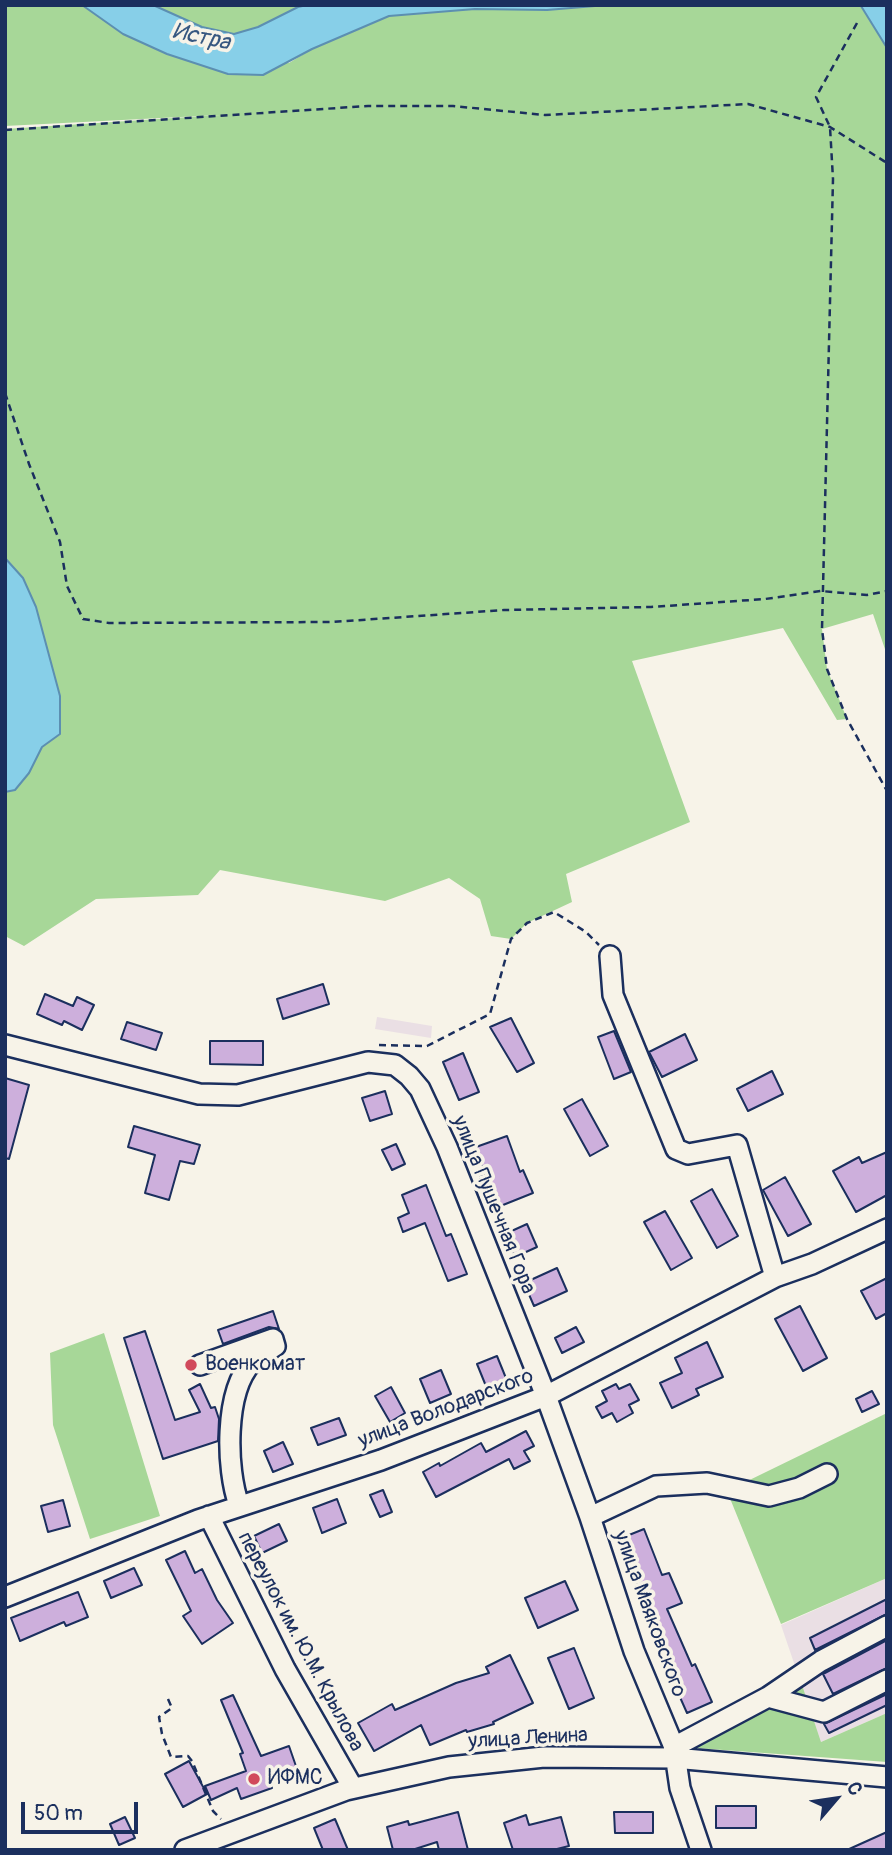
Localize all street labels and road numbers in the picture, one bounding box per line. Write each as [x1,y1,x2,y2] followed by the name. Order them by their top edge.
[446,1112,540,1298] street label: улица Пушечная Гора
[355,1364,537,1454] street label: улица Володарского
[607,1527,691,1701] street label: улица Маяковского
[231,1528,369,1756] street label: переулок им. Ю.М. Крылова
[467,1723,589,1755] street label: улица Ленина

